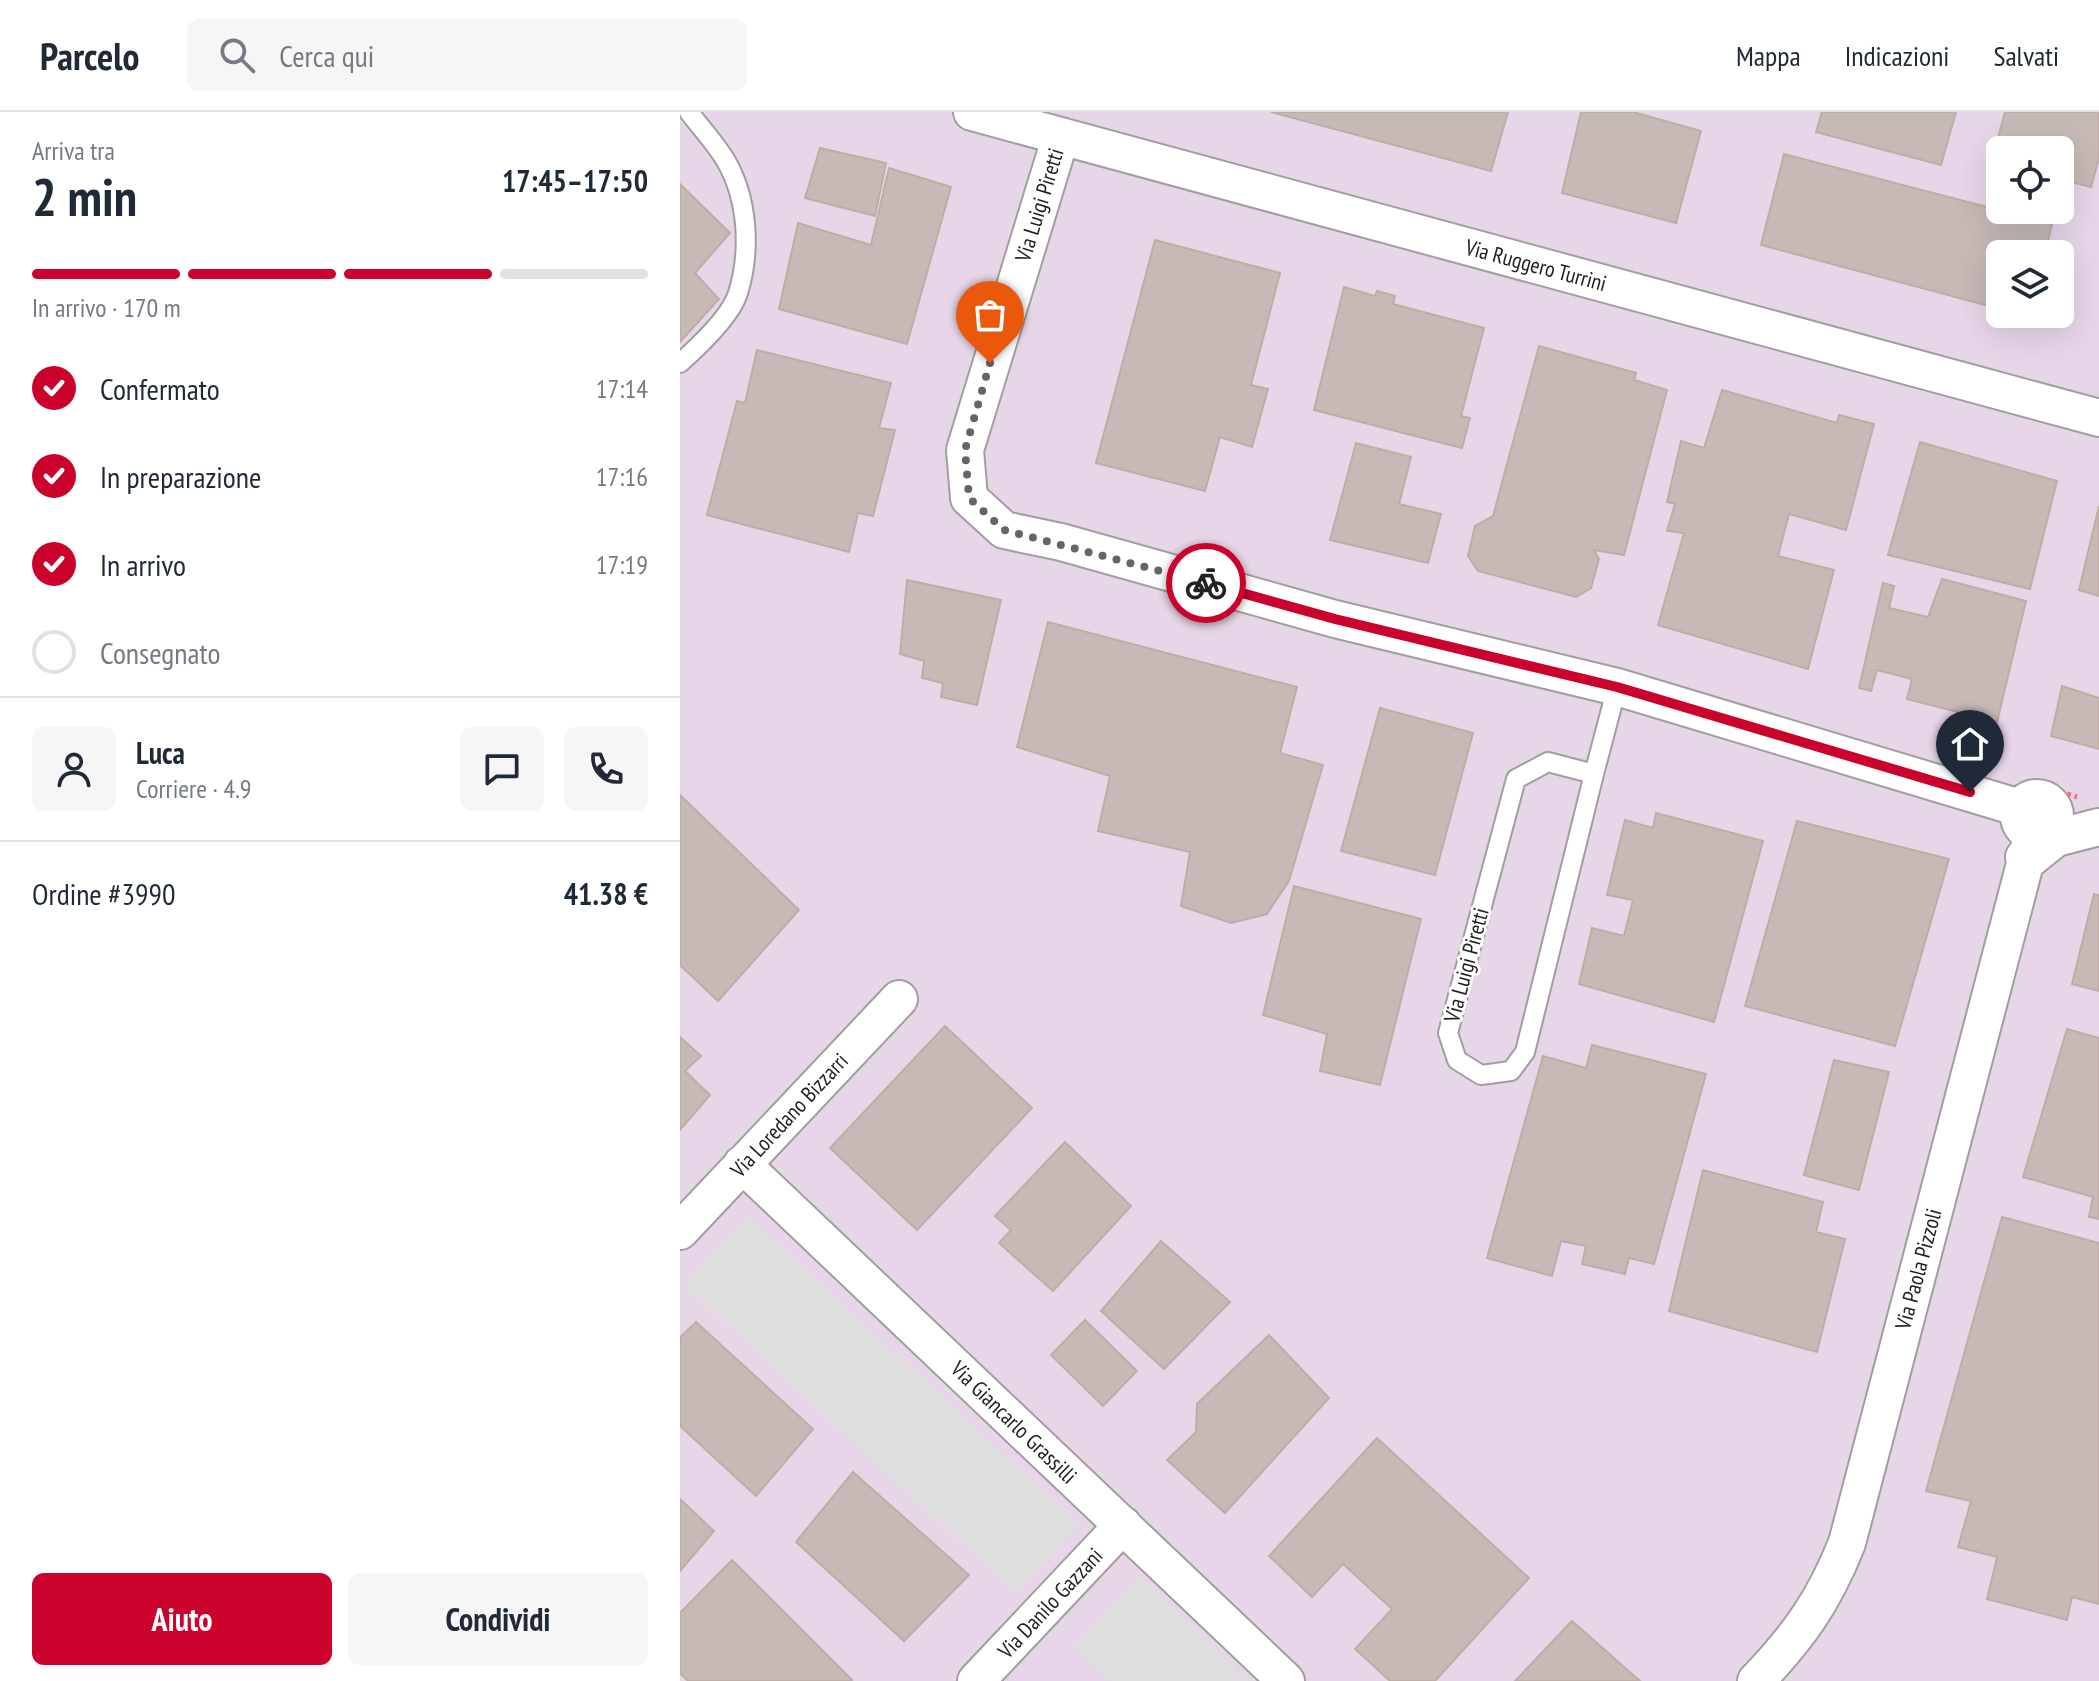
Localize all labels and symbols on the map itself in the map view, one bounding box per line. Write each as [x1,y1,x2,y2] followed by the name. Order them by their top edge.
[1008,145,1070,266] street label: Via Luigi Piretti
[1461,232,1610,297] street label: Via Ruggero Turrini
[956,281,1024,363] pin
[1166,543,1246,623] courier
[1936,710,2004,792] pin
[1437,905,1495,1026] street label: Via Luigi Piretti
[724,1047,854,1184] street label: Via Loredano Bizzarri
[1888,1205,1948,1334] street label: Via Paola Pizzoli
[944,1354,1083,1489] street label: Via Giancarlo Grassilli
[991,1542,1108,1665] street label: Via Danilo Gazzani

